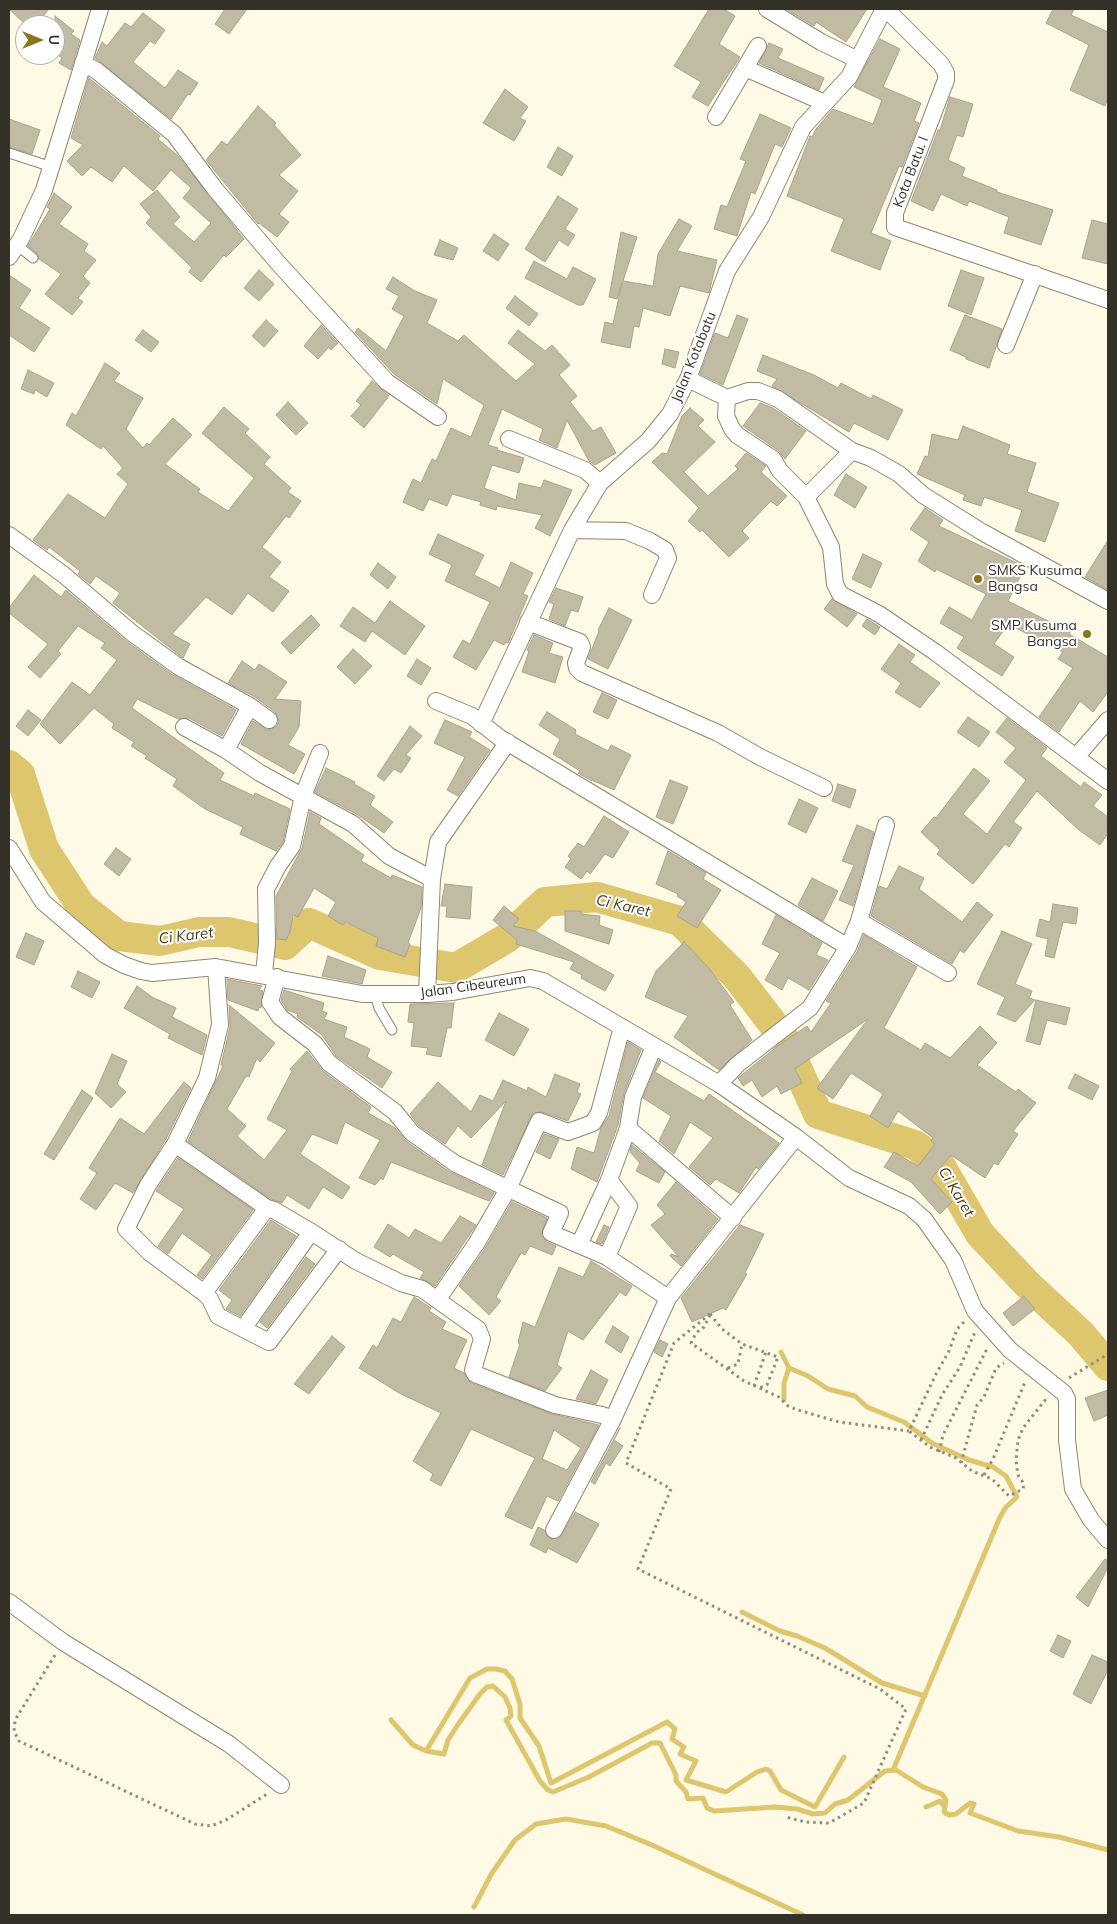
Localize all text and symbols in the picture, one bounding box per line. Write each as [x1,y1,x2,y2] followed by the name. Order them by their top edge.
[15,15,65,65] north arrow
[45,35,63,45] text: U
[890,134,932,210] street label: Kota Batu. I
[668,309,720,405] street label: Jalan Kotabatu
[988,563,1082,596] place label: SMKS Kusuma Bangsa
[972,573,984,585] marker: SMKS Kusuma Bangsa
[991,618,1077,650] place label: SMP Kusuma Bangsa
[1081,628,1093,640] marker: SMP Kusuma Bangsa
[594,891,652,921] water label: Ci Karet
[158,924,214,948] water label: Ci Karet
[419,970,527,1002] street label: Jalan Cibeureum
[934,1164,978,1220] water label: Ci Karet

